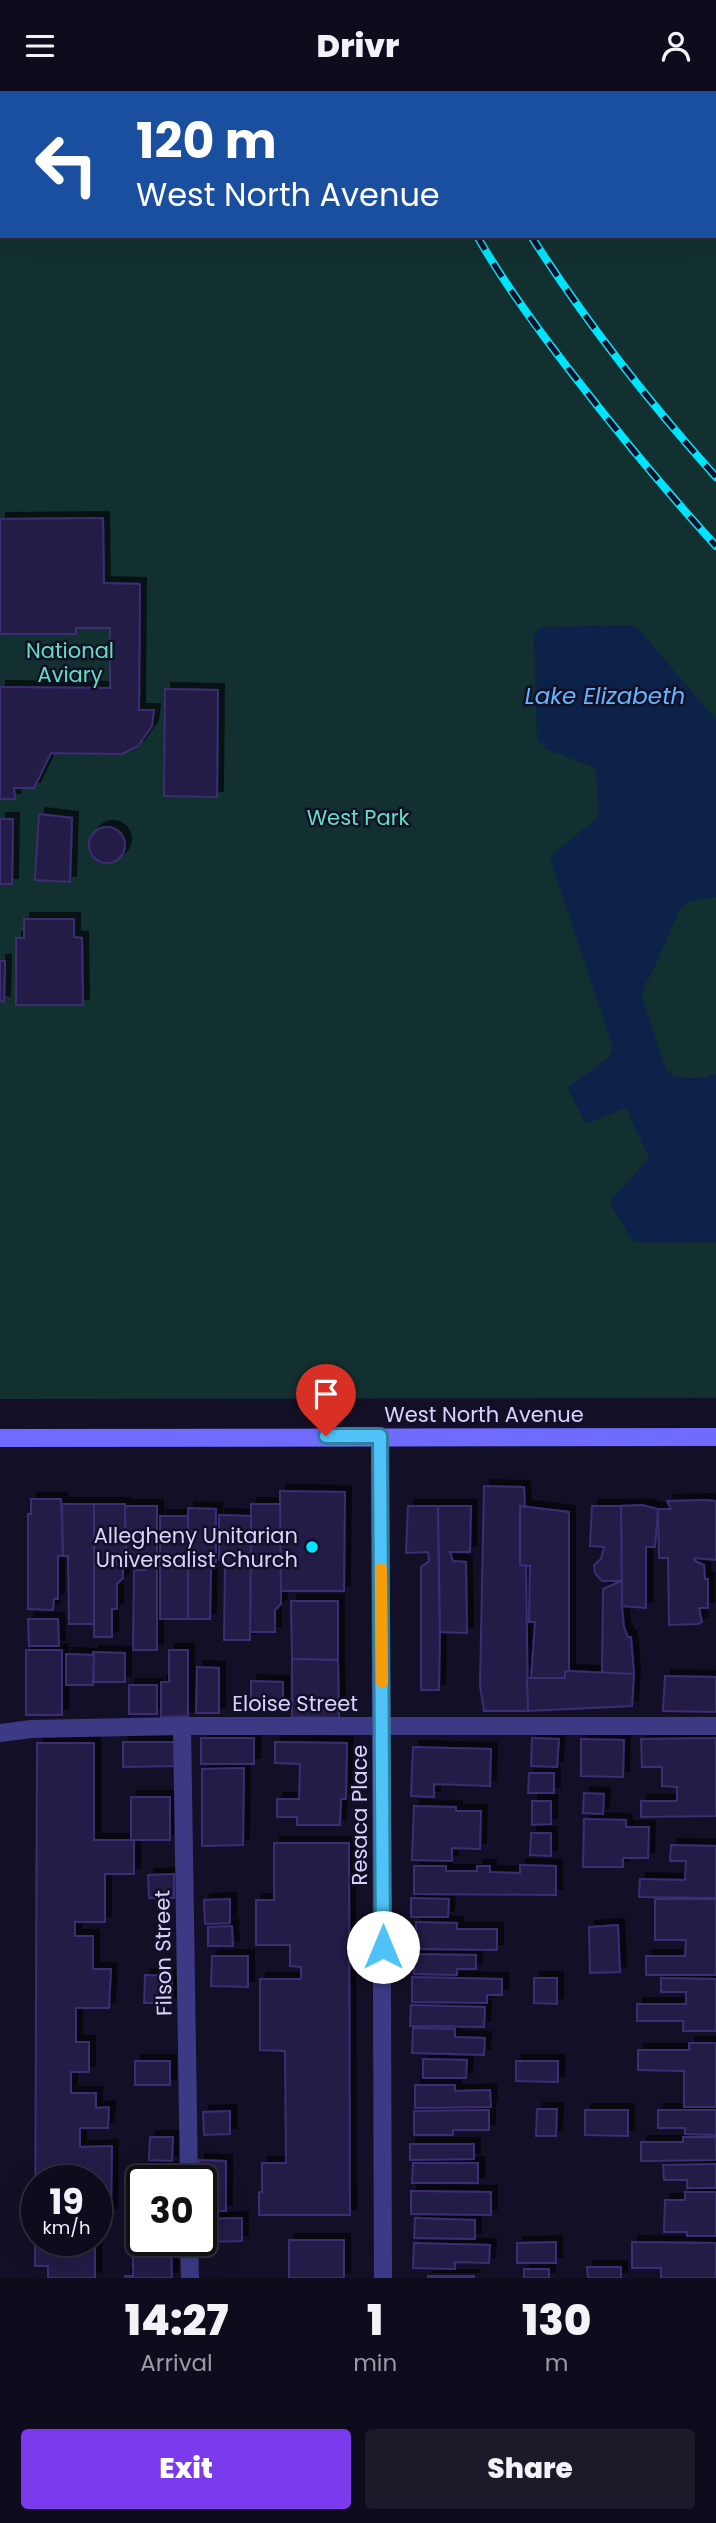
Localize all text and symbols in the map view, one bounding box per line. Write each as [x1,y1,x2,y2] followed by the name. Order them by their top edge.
[317,23,399,68] text: Drivr
[21,27,59,65] icon: menu
[657,27,695,65] icon: person
[136,107,277,175] text: 120 m
[21,119,112,210] icon: left
[136,172,440,217] text: West North Avenue
[26,636,114,689] park label: National Aviary
[525,680,685,712] water label: Lake Elizabeth
[307,803,410,832] park label: West Park
[296,1364,356,1436] pin
[307,1375,345,1413] icon: arrive
[384,1400,584,1429] street label: West North Avenue
[94,1521,298,1574] place label: Allegheny Unitarian Universalist Church
[304,1539,320,1555] marker: Allegheny Unitarian Universalist Church
[232,1689,358,1718] street label: Eloise Street
[345,1745,374,1885] street label: Resaca Place
[147,1890,179,2016] street label: Filson Street
[346,1910,420,1984] position arrow
[126,2165,217,2256] speed limit sign: 30
[49,2177,84,2226] text: 19
[43,2215,90,2240] text: km/h
[125,2291,228,2350] text: 14:27
[367,2291,383,2350] text: 1
[522,2291,591,2350] text: 130
[140,2347,213,2379] text: Arrival
[353,2347,397,2379] text: min
[545,2347,568,2379] text: m
[21,2429,351,2509] button: Exit
[365,2429,695,2509] button: Share

